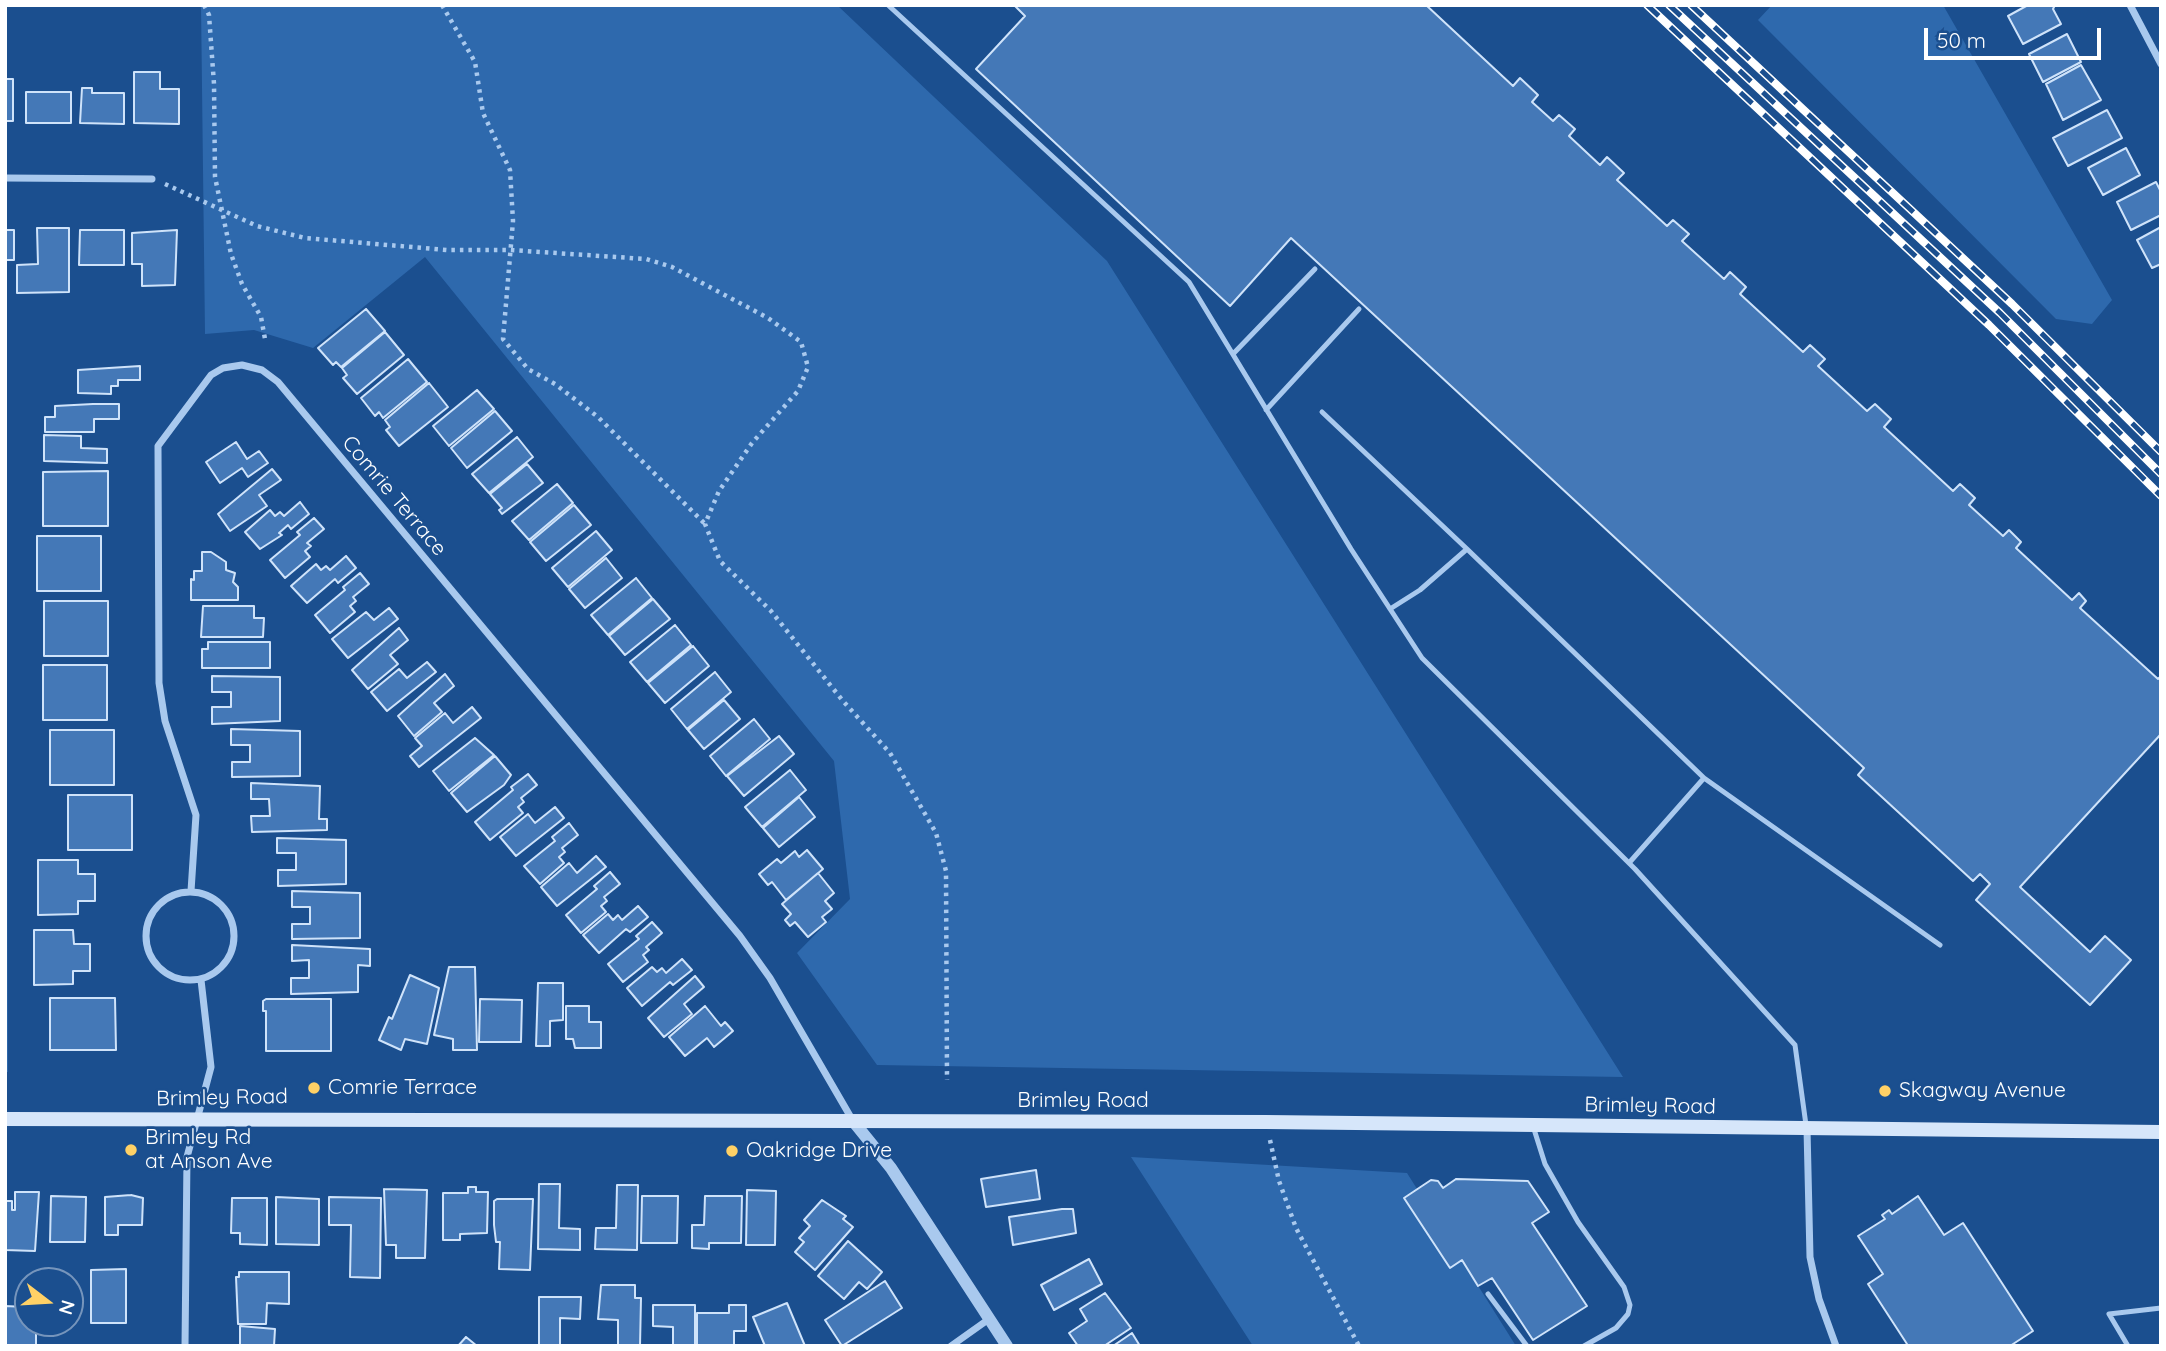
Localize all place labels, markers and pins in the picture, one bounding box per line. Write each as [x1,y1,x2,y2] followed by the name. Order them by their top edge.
[328,1075,477,1101] place label: Comrie Terrace
[1899,1078,2066,1104] place label: Skagway Avenue
[306,1080,322,1096] marker: Comrie Terrace
[1877,1083,1893,1099] marker: Skagway Avenue
[145,1125,273,1175] place label: Brimley Rd at Anson Ave
[746,1138,892,1164] place label: Oakridge Drive
[123,1142,139,1158] marker: Brimley Rd at Anson Ave
[724,1143,740,1159] marker: Oakridge Drive

